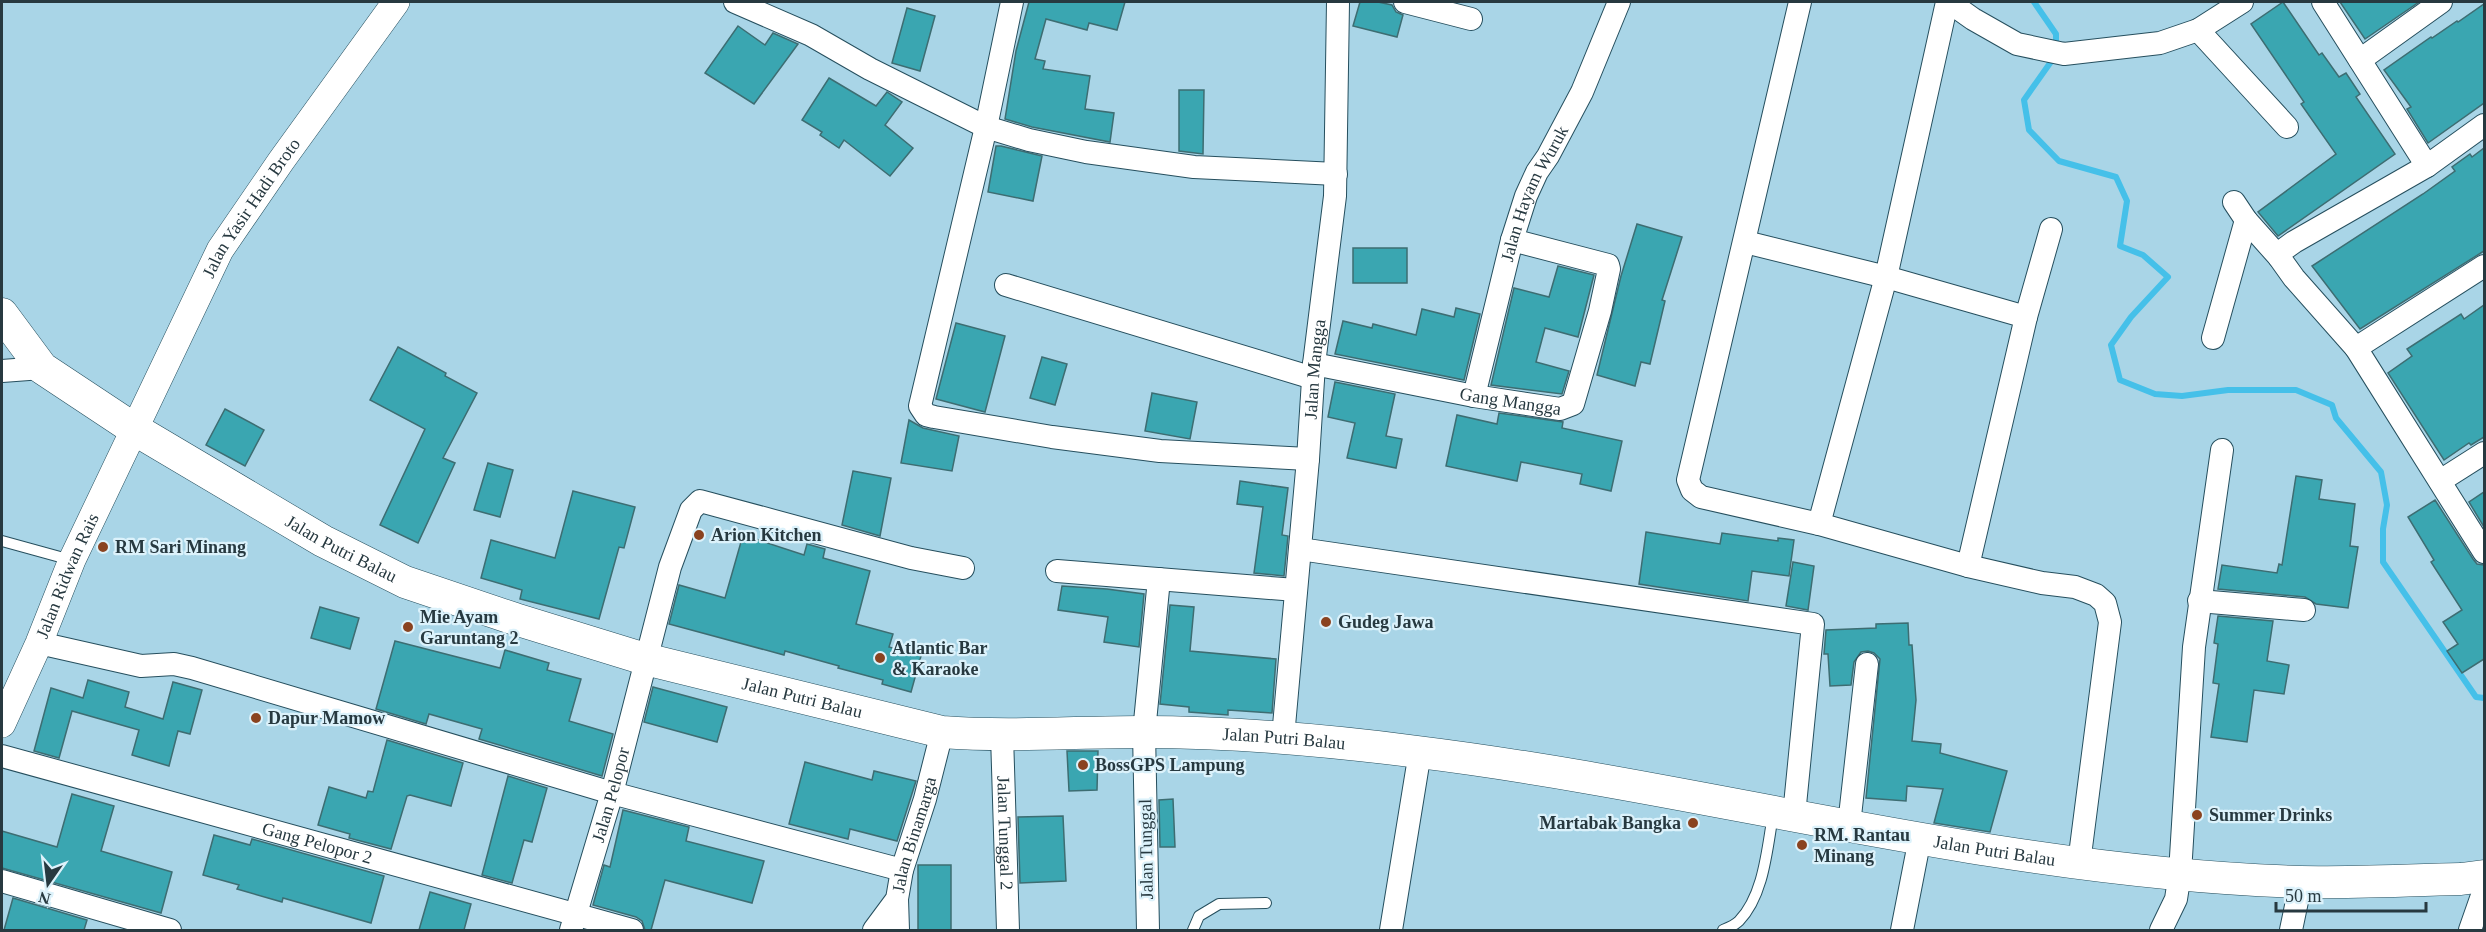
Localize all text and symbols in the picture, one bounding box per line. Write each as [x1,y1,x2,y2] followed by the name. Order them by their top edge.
[1497,122,1572,264] street label: Jalan Hayam Wuruk
[198,134,304,281] street label: Jalan Yasir Hadi Broto
[1301,318,1329,420] street label: Jalan Mangga
[1458,383,1563,419] street label: Gang Mangga
[32,510,103,641] street label: Jalan Ridwan Rais
[282,511,400,586] street label: Jalan Putri Balau
[711,525,822,545] place label: Arion Kitchen
[692,528,706,542] marker: Arion Kitchen
[115,537,246,557] place label: RM Sari Minang
[96,540,110,554] marker: RM Sari Minang
[420,607,519,648] place label: Mie Ayam Garuntang 2
[1338,612,1434,632] place label: Gudeg Jawa
[1319,615,1333,629] marker: Gudeg Jawa
[401,620,415,634] marker: Mie Ayam Garuntang 2
[892,638,987,679] place label: Atlantic Bar & Karaoke
[873,651,887,665] marker: Atlantic Bar & Karaoke
[740,673,864,722] street label: Jalan Putri Balau
[268,708,385,728] place label: Dapur Mamow
[249,711,263,725] marker: Dapur Mamow
[1222,724,1346,753] street label: Jalan Putri Balau
[588,745,633,845] street label: Jalan Pelopor
[1095,755,1245,775] place label: BossGPS Lampung
[1076,758,1090,772] marker: BossGPS Lampung
[888,775,940,895] street label: Jalan Binamarga
[993,776,1017,890] street label: Jalan Tunggal 2
[1135,799,1157,899] street label: Jalan Tunggal
[2209,805,2332,825] place label: Summer Drinks
[2190,808,2204,822] marker: Summer Drinks
[1539,813,1681,833] place label: Martabak Bangka
[1686,816,1700,830] marker: Martabak Bangka
[260,818,374,868] street label: Gang Pelopor 2
[1814,825,1910,866] place label: RM. Rantau Minang
[1932,831,2057,870] street label: Jalan Putri Balau
[1795,838,1809,852] marker: RM. Rantau Minang
[18,854,78,914] north arrow
[2276,875,2426,913] scale bar
[2285,886,2322,906] text: 50 m
[36,888,52,908] text: N

